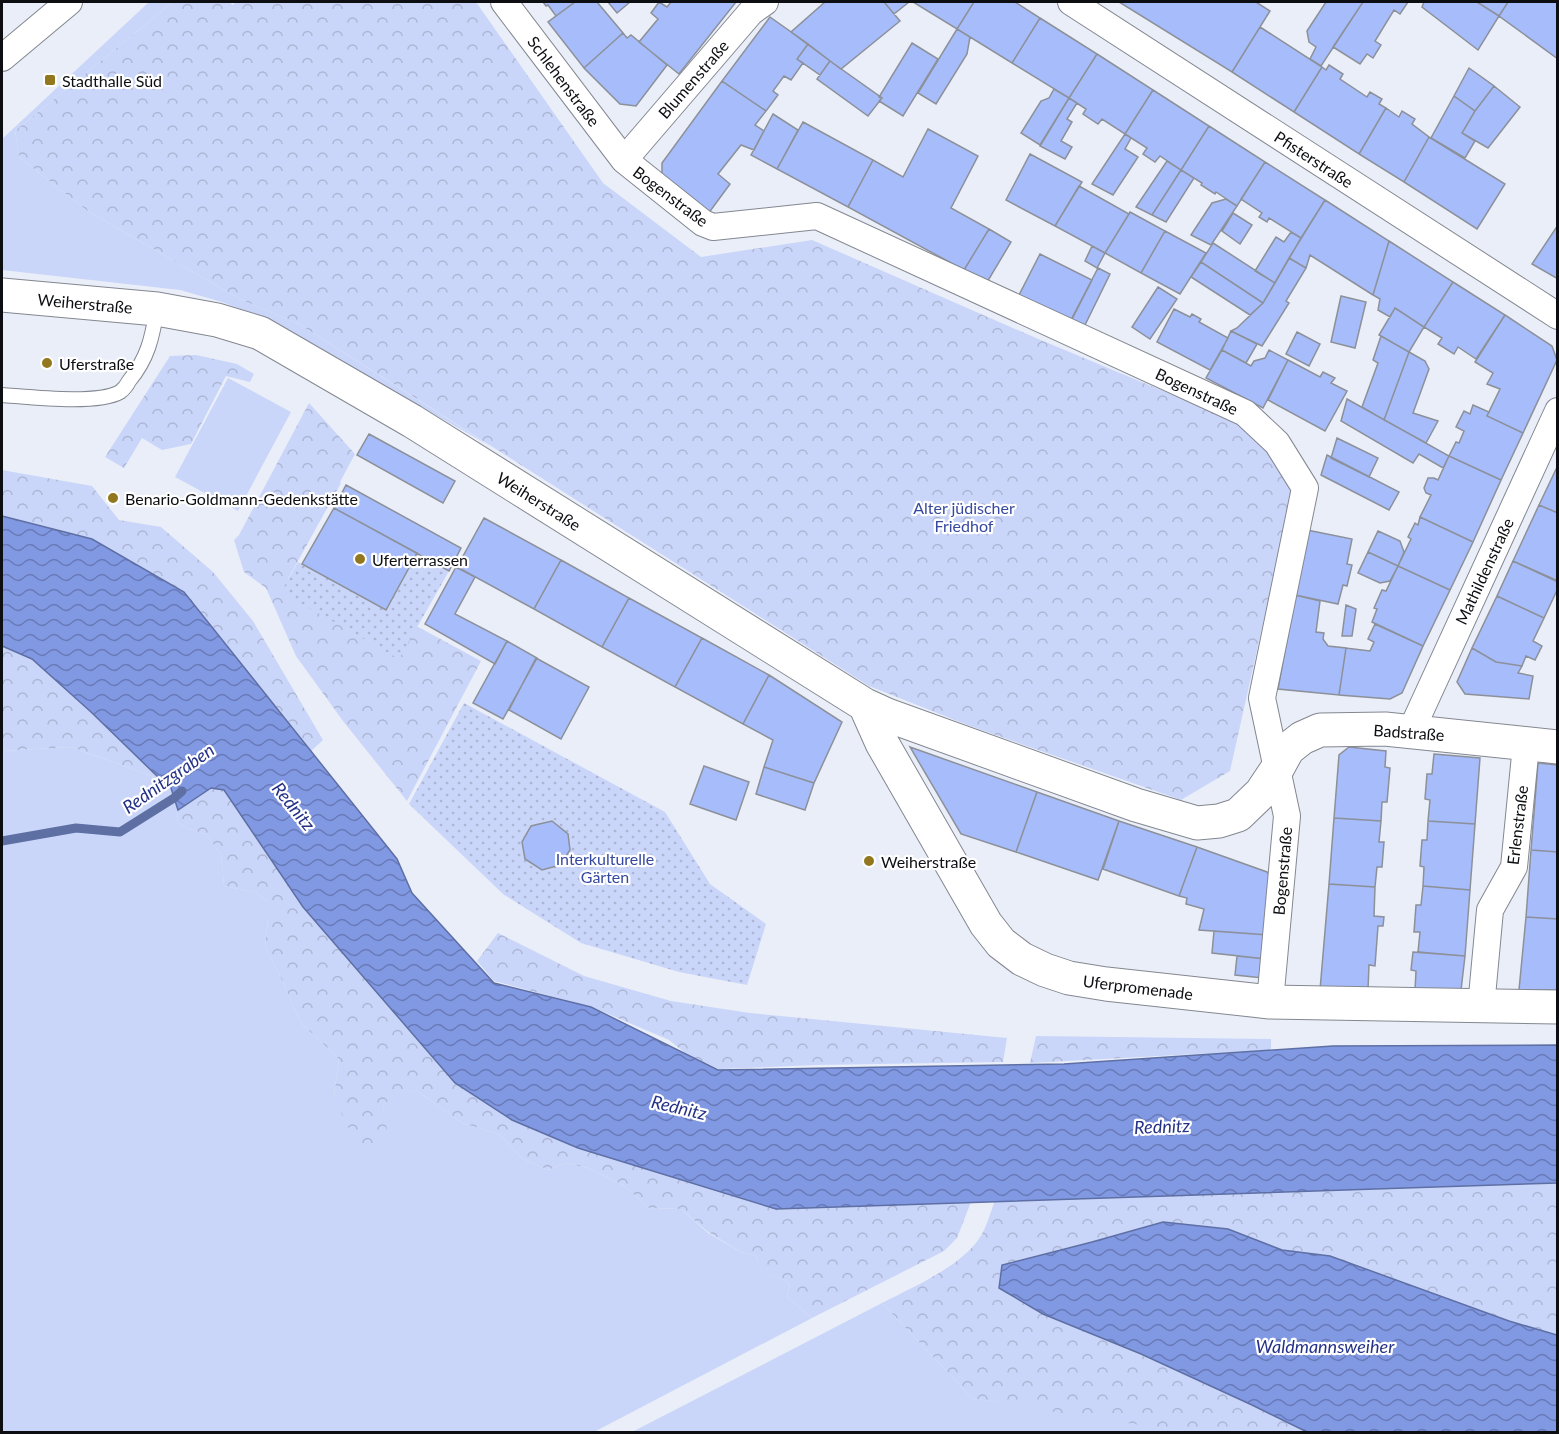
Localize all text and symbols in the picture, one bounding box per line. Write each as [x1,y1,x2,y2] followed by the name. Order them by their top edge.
[524,32,604,130] street label: Schlehenstraße
[654,36,732,122] street label: Blumenstraße
[62,71,162,90] place label: Stadthalle Süd
[43,73,57,87] marker: Stadthalle Süd
[1271,127,1357,191] street label: Pfisterstraße
[630,162,712,230] street label: Bogenstraße
[37,289,133,317] street label: Weiherstraße
[59,354,134,373] place label: Uferstraße
[40,356,54,370] marker: Uferstraße
[1153,364,1241,418] street label: Bogenstraße
[494,468,584,534] street label: Weiherstraße
[125,489,358,508] place label: Benario-Goldmann-Gedenkstätte
[106,491,120,505] marker: Benario-Goldmann-Gedenkstätte
[913,498,1015,535] park label: Alter jüdischer Friedhof
[1451,515,1517,627] street label: Mathildenstraße
[372,550,468,569] place label: Uferterrassen
[353,552,367,566] marker: Uferterrassen
[1373,720,1445,744] street label: Badstraße
[118,738,218,818] water label: Rednitzgraben
[268,777,320,835] water label: Rednitz
[1503,784,1531,866] street label: Erlenstraße
[1269,826,1295,916] street label: Bogenstraße
[556,849,654,886] park label: Interkulturelle Gärten
[881,852,976,871] place label: Weiherstraße
[862,854,876,868] marker: Weiherstraße
[1082,971,1194,1003] street label: Uferpromenade
[649,1090,709,1124] water label: Rednitz
[1134,1114,1191,1138] water label: Rednitz
[1256,1335,1395,1357] water label: Waldmannsweiher

